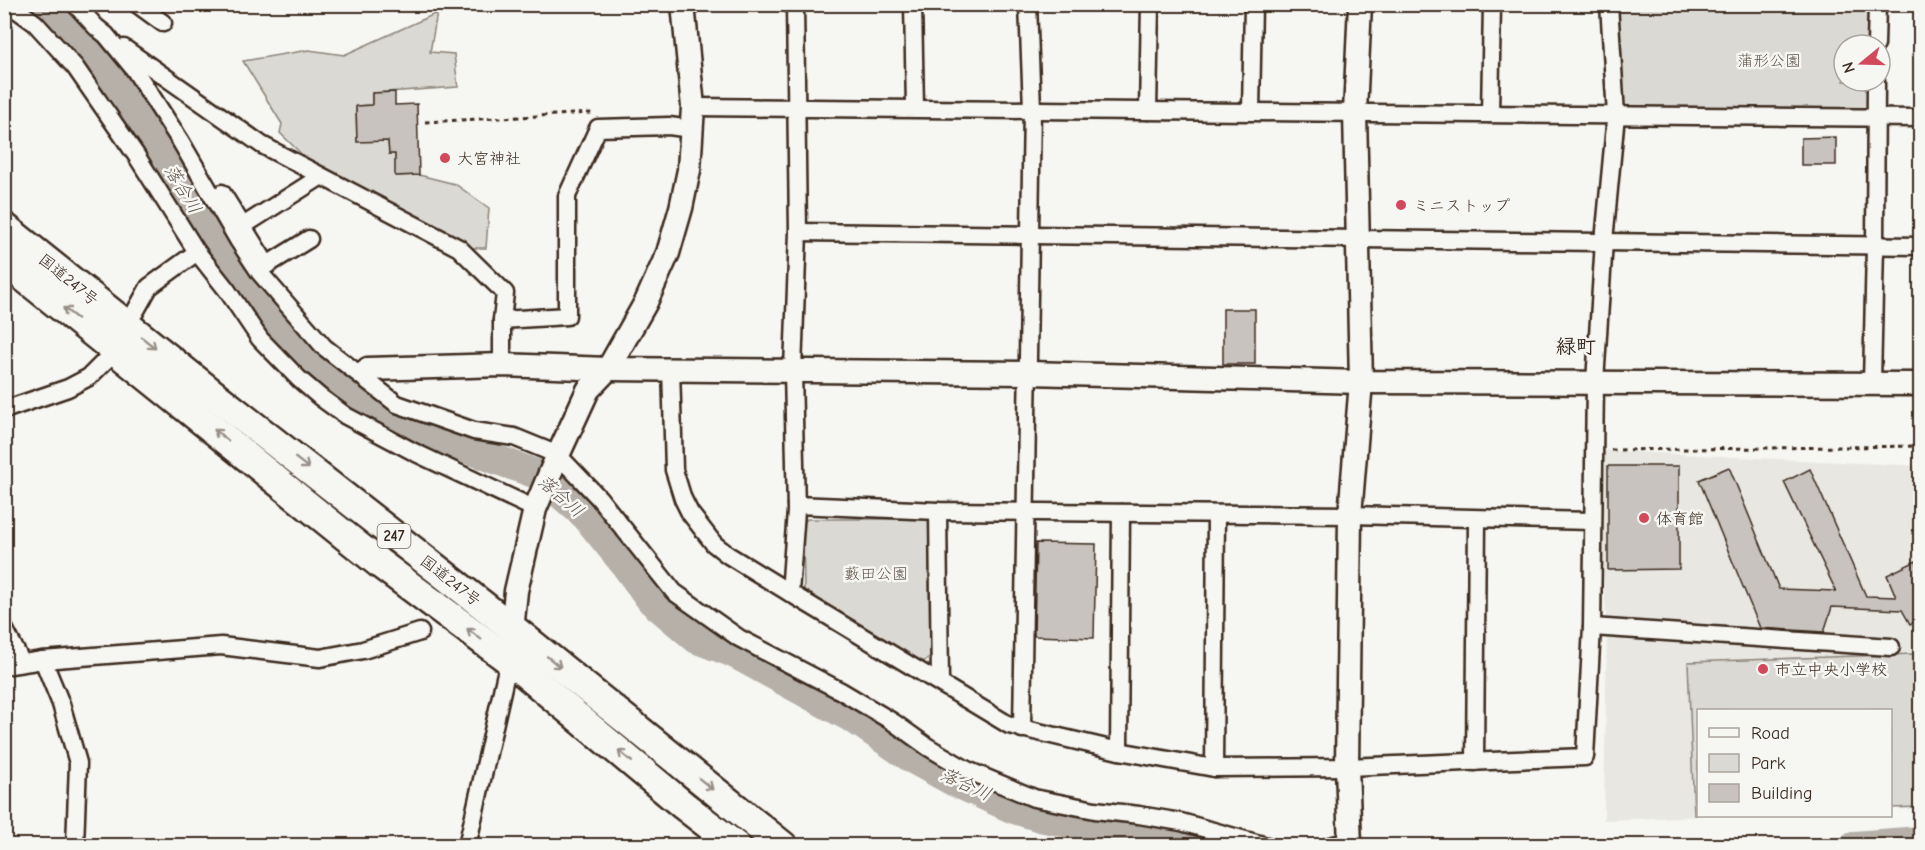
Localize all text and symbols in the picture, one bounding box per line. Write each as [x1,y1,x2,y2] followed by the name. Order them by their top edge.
[1832,33,1892,93] north arrow
[1737,52,1801,70] park label: 蒲形公園
[1839,60,1859,75] text: N
[457,150,521,168] place label: 大宮神社
[438,151,452,165] marker: 大宮神社
[160,161,205,218] water label: 落合川
[1413,197,1511,215] place label: ミニストップ
[1394,198,1408,212] marker: ミニストップ
[35,250,102,309] street label: 国道247号
[62,306,78,319] one-way arrow
[1556,335,1596,358] district label: 緑町
[140,336,156,349] one-way arrow
[213,429,229,442] one-way arrow
[293,457,309,470] one-way arrow
[533,471,588,522] water label: 落合川
[1656,510,1704,528] place label: 体育館
[1637,511,1651,525] marker: 体育館
[378,524,410,548] road number: 247
[417,552,484,610] street label: 国道247号
[844,565,908,583] park label: 藪田公園
[466,627,482,640] one-way arrow
[546,655,562,668] one-way arrow
[1775,661,1887,679] place label: 市立中央小学校
[1756,662,1770,676] marker: 市立中央小学校
[1697,709,1892,817] legend
[1751,723,1790,744] text: Road
[617,750,633,763] one-way arrow
[1751,753,1786,774] text: Park
[937,764,995,805] water label: 落合川
[698,777,714,790] one-way arrow
[1751,783,1813,804] text: Building

